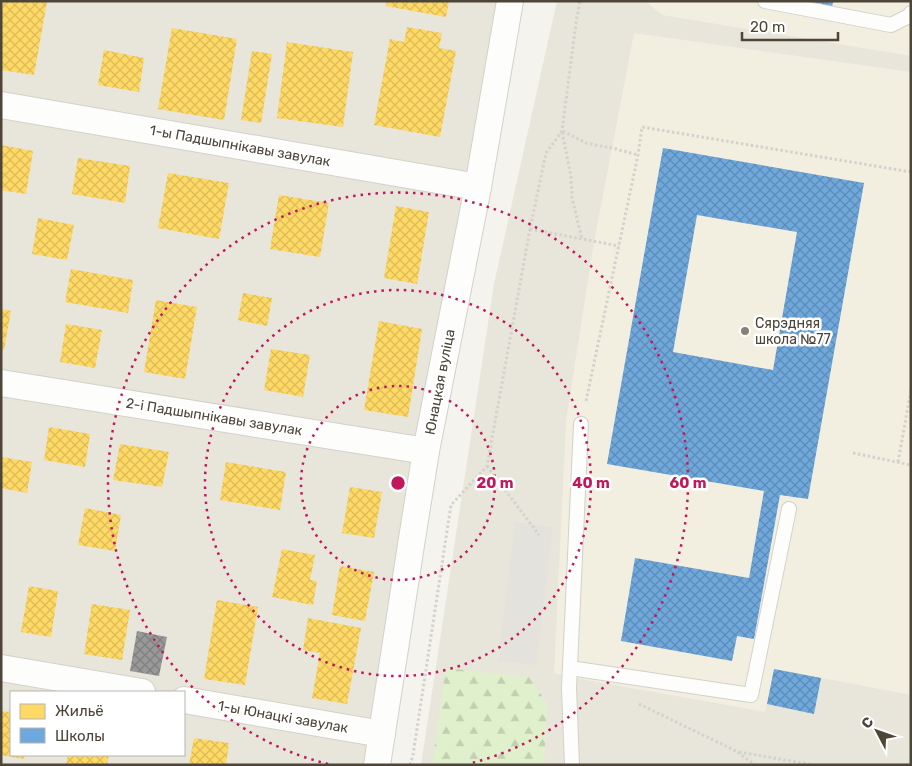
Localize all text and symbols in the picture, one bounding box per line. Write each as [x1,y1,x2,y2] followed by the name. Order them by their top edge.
[742,10,838,42] scale bar
[750,18,785,36] text: 20 m
[148,122,332,170] street label: 1-ы Падшыпнікавы завулак
[755,315,831,348] place label: Сярэдняя школа №77
[739,325,751,337] marker: Сярэдняя школа №77
[421,328,459,436] street label: Юнацкая вуліца
[125,395,304,439] street label: 2-і Падшыпнікавы завулак
[389,474,407,492] centre of rings
[477,474,513,492] text: 20 m
[572,474,610,492] text: 40 m
[670,474,706,492] text: 60 m
[10,691,185,756] legend
[217,697,350,737] street label: 1-ы Юнацкі завулак
[55,702,104,720] text: Жильё
[852,706,902,756] north arrow
[858,713,877,732] text: С
[55,727,105,745] text: Школы

